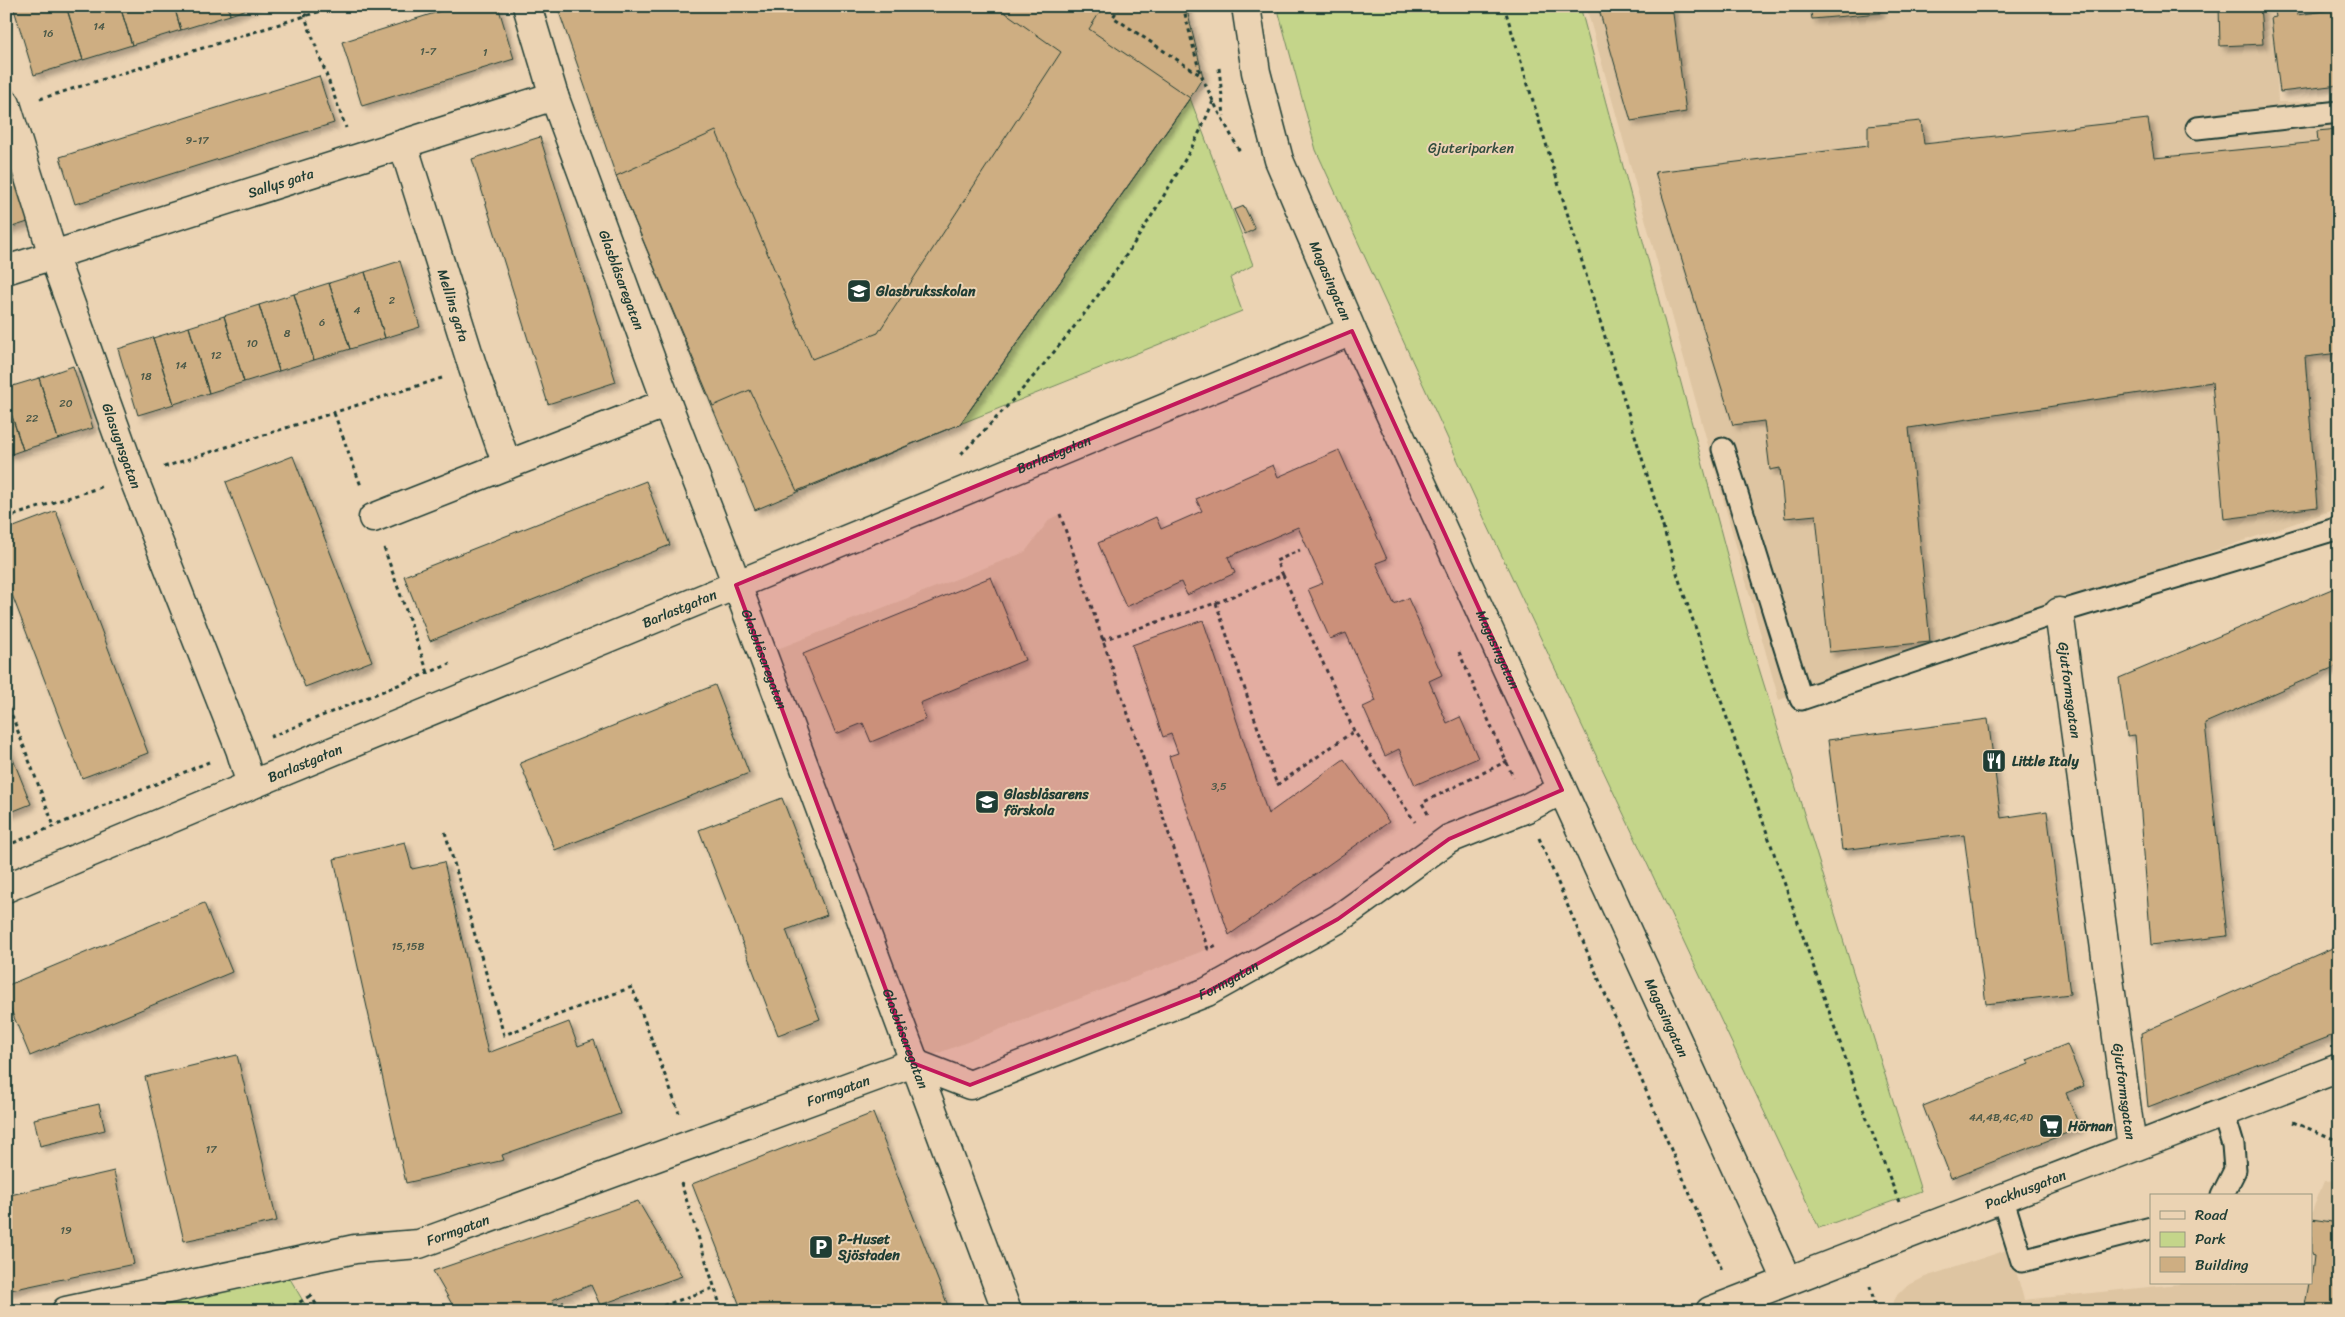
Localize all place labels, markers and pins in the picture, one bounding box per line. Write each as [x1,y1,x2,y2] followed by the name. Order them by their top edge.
[846,278,872,304] school or university icon: Glasbruksskolan
[875,279,976,304] place label: Glasbruksskolan
[1981,748,2007,774] restaurant icon: Little Italy
[2012,749,2079,774] place label: Little Italy
[1003,782,1089,823] place label: Glasblåsarens förskola
[974,789,1000,815] school or university icon: Glasblåsarens förskola
[2038,1113,2064,1139] supermarket icon: Hörnan
[2067,1114,2113,1139] place label: Hörnan
[837,1227,900,1268] place label: P-Huset Sjöstaden
[808,1234,834,1260] parking icon: P-Huset Sjöstaden

